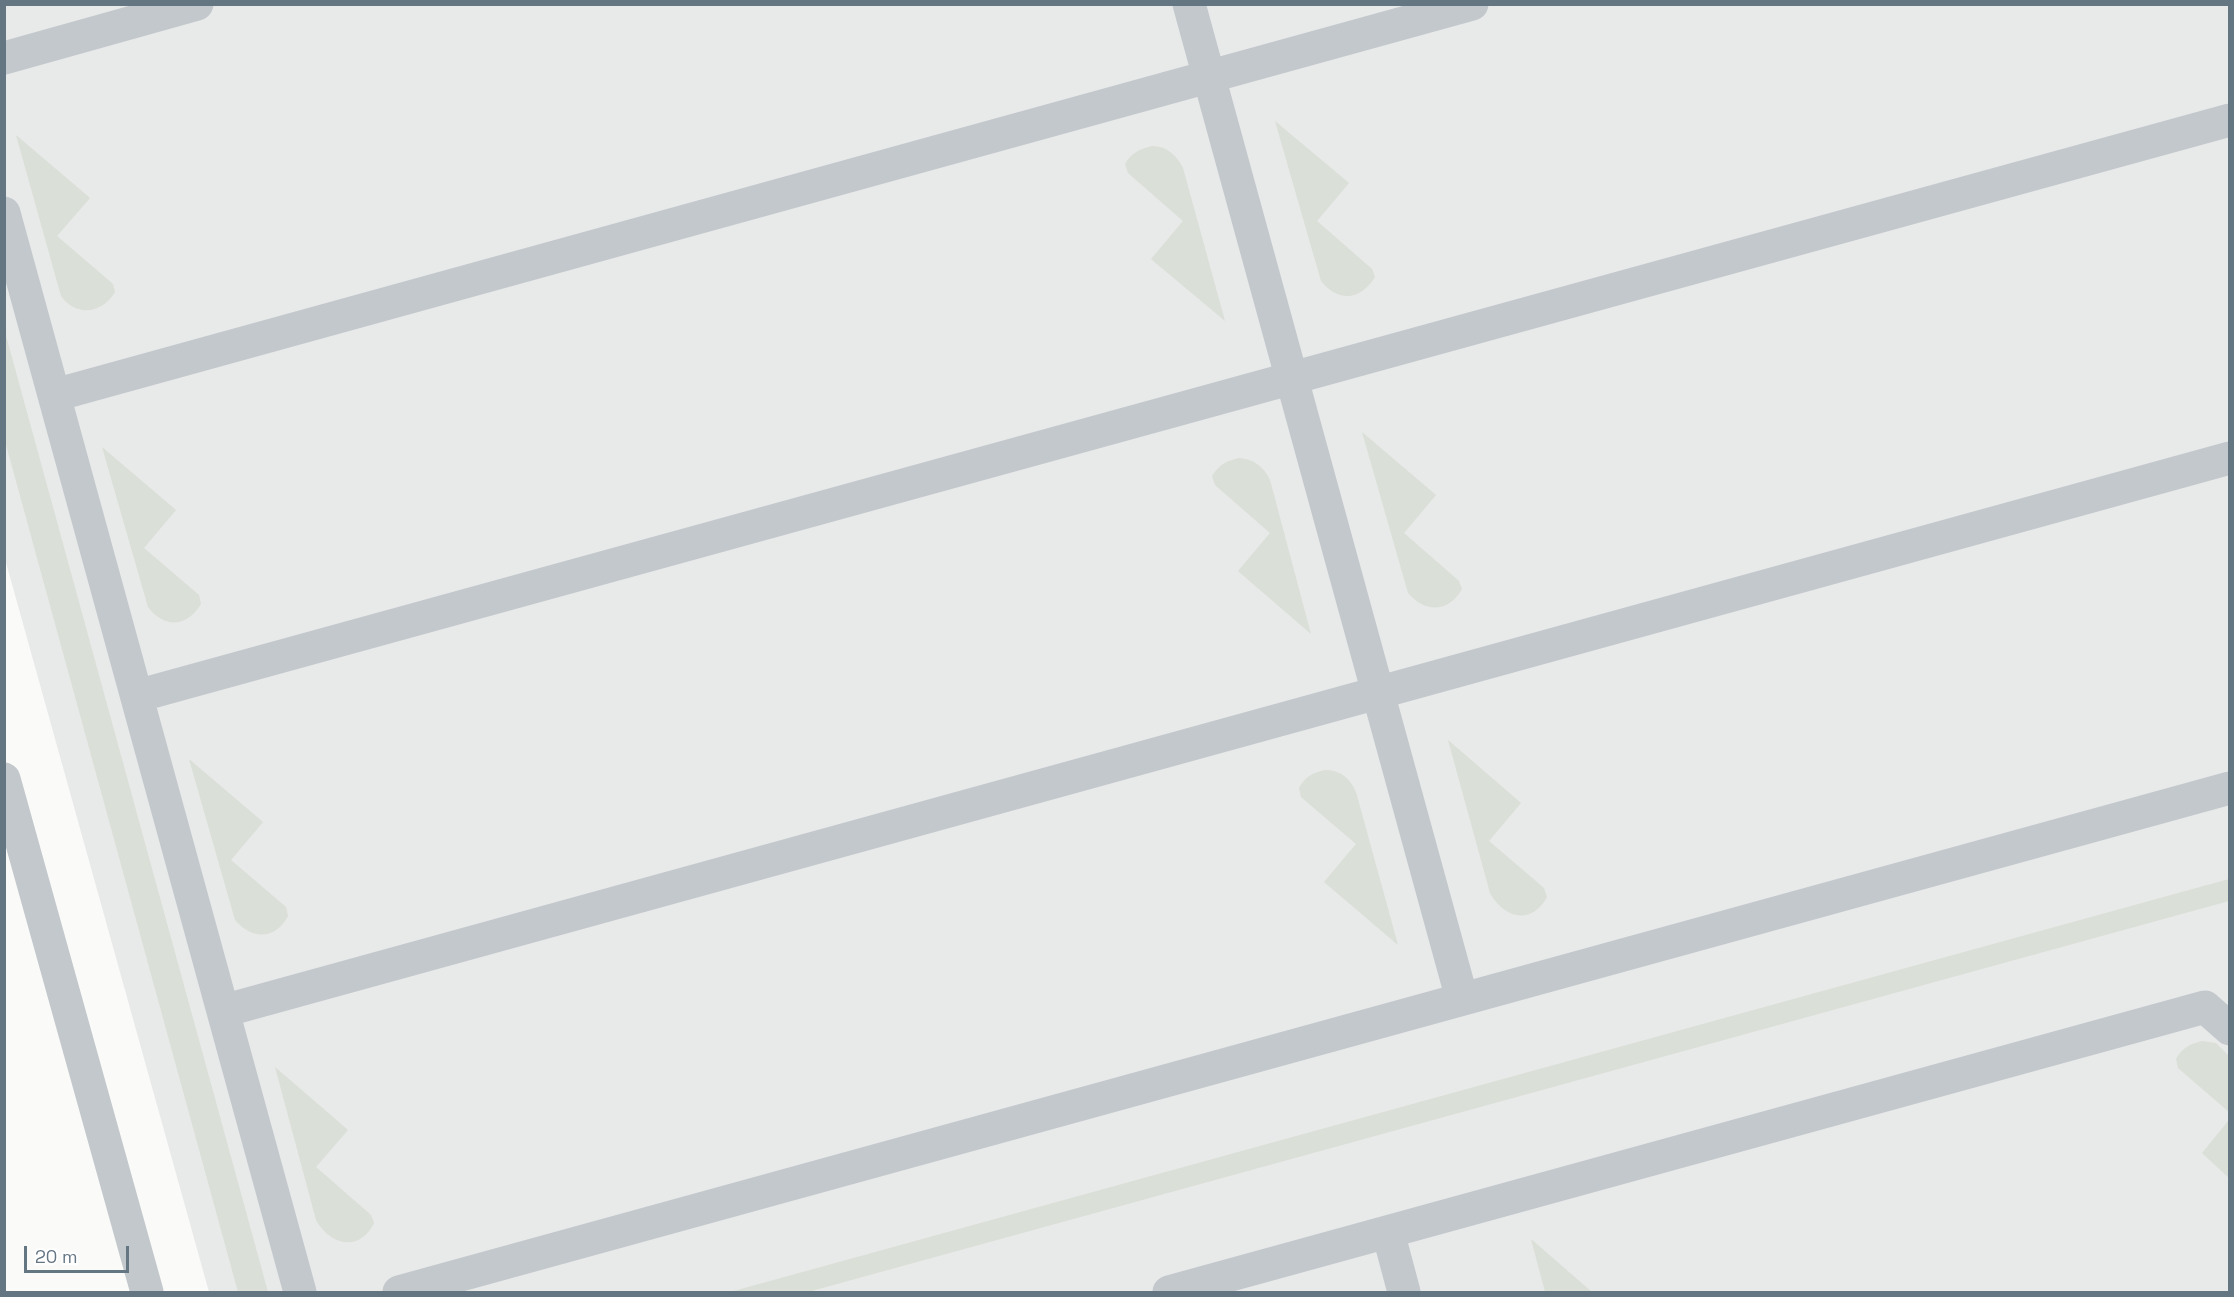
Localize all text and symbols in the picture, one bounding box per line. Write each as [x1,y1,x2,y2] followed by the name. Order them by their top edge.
[27,1234,132,1272] scale bar
[35,1245,78,1268] text: 20 m

